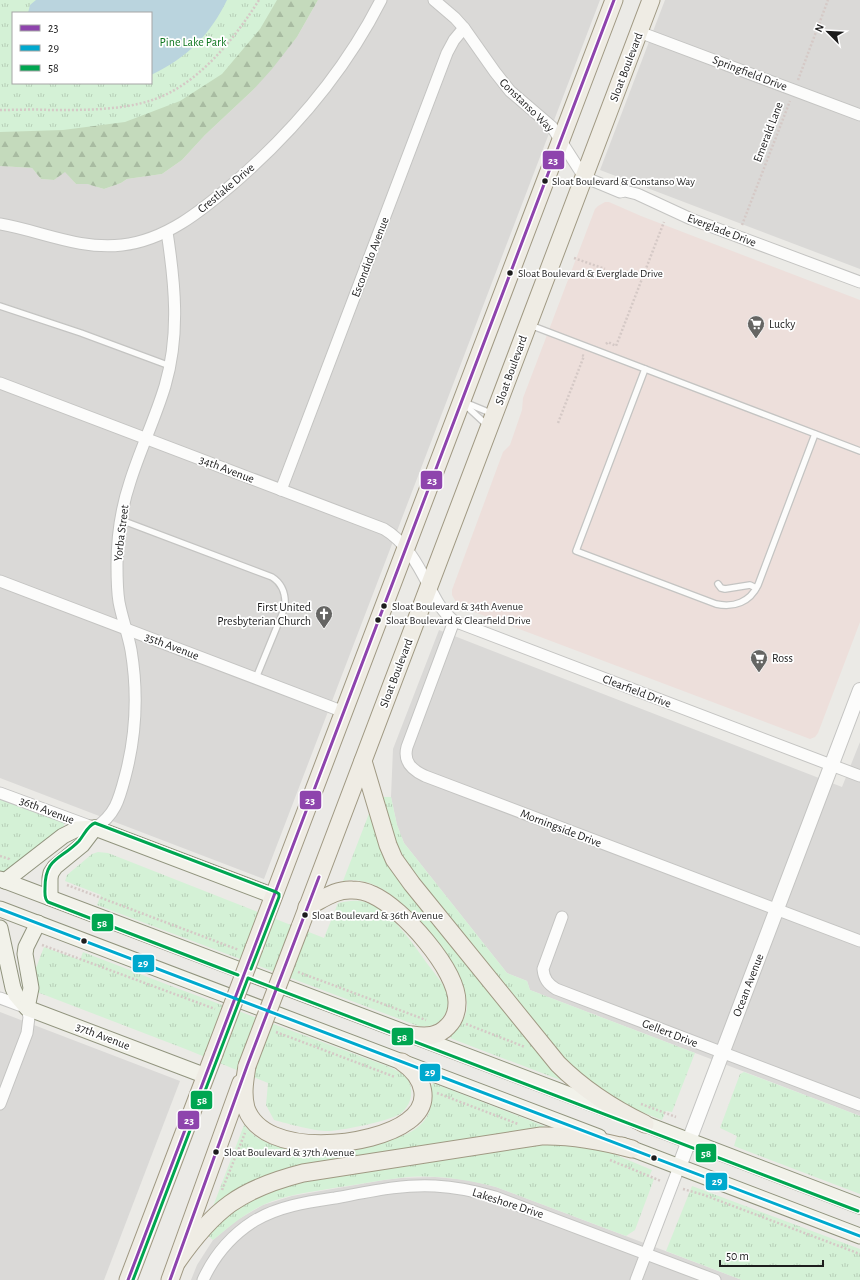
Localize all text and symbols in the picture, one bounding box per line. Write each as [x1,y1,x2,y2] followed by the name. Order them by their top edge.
[12,12,152,84] legend
[808,12,848,52] north arrow
[48,22,58,34] text: 23
[813,22,826,34] text: N
[607,31,645,103] street label: Sloat Boulevard
[160,36,227,48] park label: Pine Lake Park
[48,42,59,54] text: 29
[711,53,789,93] street label: Springfield Drive
[48,62,59,74] text: 58
[497,76,557,135] street label: Constanso Way
[751,100,785,164] street label: Emerald Lane
[542,150,565,170] line badge: 23
[548,155,558,166] text: 23
[195,161,257,215] street label: Crestlake Drive
[540,176,550,186] marker: Sloat Boulevard & Constanso Way
[552,176,695,187] place label: Sloat Boulevard & Constanso Way
[686,211,758,249] street label: Everglade Drive
[349,215,391,299] street label: Escondido Avenue
[505,268,515,278] marker: Sloat Boulevard & Everglade Drive
[518,268,663,279] place label: Sloat Boulevard & Everglade Drive
[746,314,766,339] supermarket icon: Lucky
[769,318,795,331] place label: Lucky
[493,334,529,406] street label: Sloat Boulevard
[198,453,256,485] street label: 34th Avenue
[420,470,443,490] line badge: 23
[427,475,437,486] text: 23
[112,504,130,562] street label: Yorba Street
[217,601,311,628] place label: First United Presbyterian Church
[379,601,389,611] marker: Sloat Boulevard & 34th Avenue
[392,601,523,612] place label: Sloat Boulevard & 34th Avenue
[314,604,334,629] church icon: First United Presbyterian Church
[373,615,383,625] marker: Sloat Boulevard & Clearfield Drive
[386,615,530,626] place label: Sloat Boulevard & Clearfield Drive
[143,630,201,662] street label: 35th Avenue
[377,637,415,709] street label: Sloat Boulevard
[749,648,769,673] supermarket icon: Ross
[772,652,793,664] place label: Ross
[601,672,673,710] street label: Clearfield Drive
[299,790,322,810] line badge: 23
[18,794,76,826] street label: 36th Avenue
[305,795,315,806] text: 23
[519,807,603,849] street label: Morningside Drive
[300,910,310,920] marker: Sloat Boulevard & 36th Avenue
[312,910,443,921] place label: Sloat Boulevard & 36th Avenue
[91,913,114,932] line badge: 58
[97,918,107,929] text: 58
[79,936,89,946] unlabelled marker
[731,952,765,1018] street label: Ocean Avenue
[132,954,155,973] line badge: 29
[138,958,148,969] text: 29
[640,1017,700,1049] street label: Gellert Drive
[74,1020,132,1052] street label: 37th Avenue
[391,1027,414,1046] line badge: 58
[397,1032,407,1043] text: 58
[419,1063,441,1082] line badge: 29
[425,1067,435,1078] text: 29
[190,1090,213,1110] line badge: 58
[197,1095,207,1106] text: 58
[177,1110,200,1130] line badge: 23
[184,1115,194,1126] text: 23
[695,1143,717,1163] line badge: 58
[211,1147,221,1157] marker: Sloat Boulevard & 37th Avenue
[224,1147,354,1158] place label: Sloat Boulevard & 37th Avenue
[701,1148,711,1159] text: 58
[649,1153,659,1163] unlabelled marker
[705,1172,728,1191] line badge: 29
[712,1176,722,1187] text: 29
[471,1186,545,1220] street label: Lakeshore Drive
[720,1242,823,1268] scale bar
[726,1250,749,1262] text: 50 m

